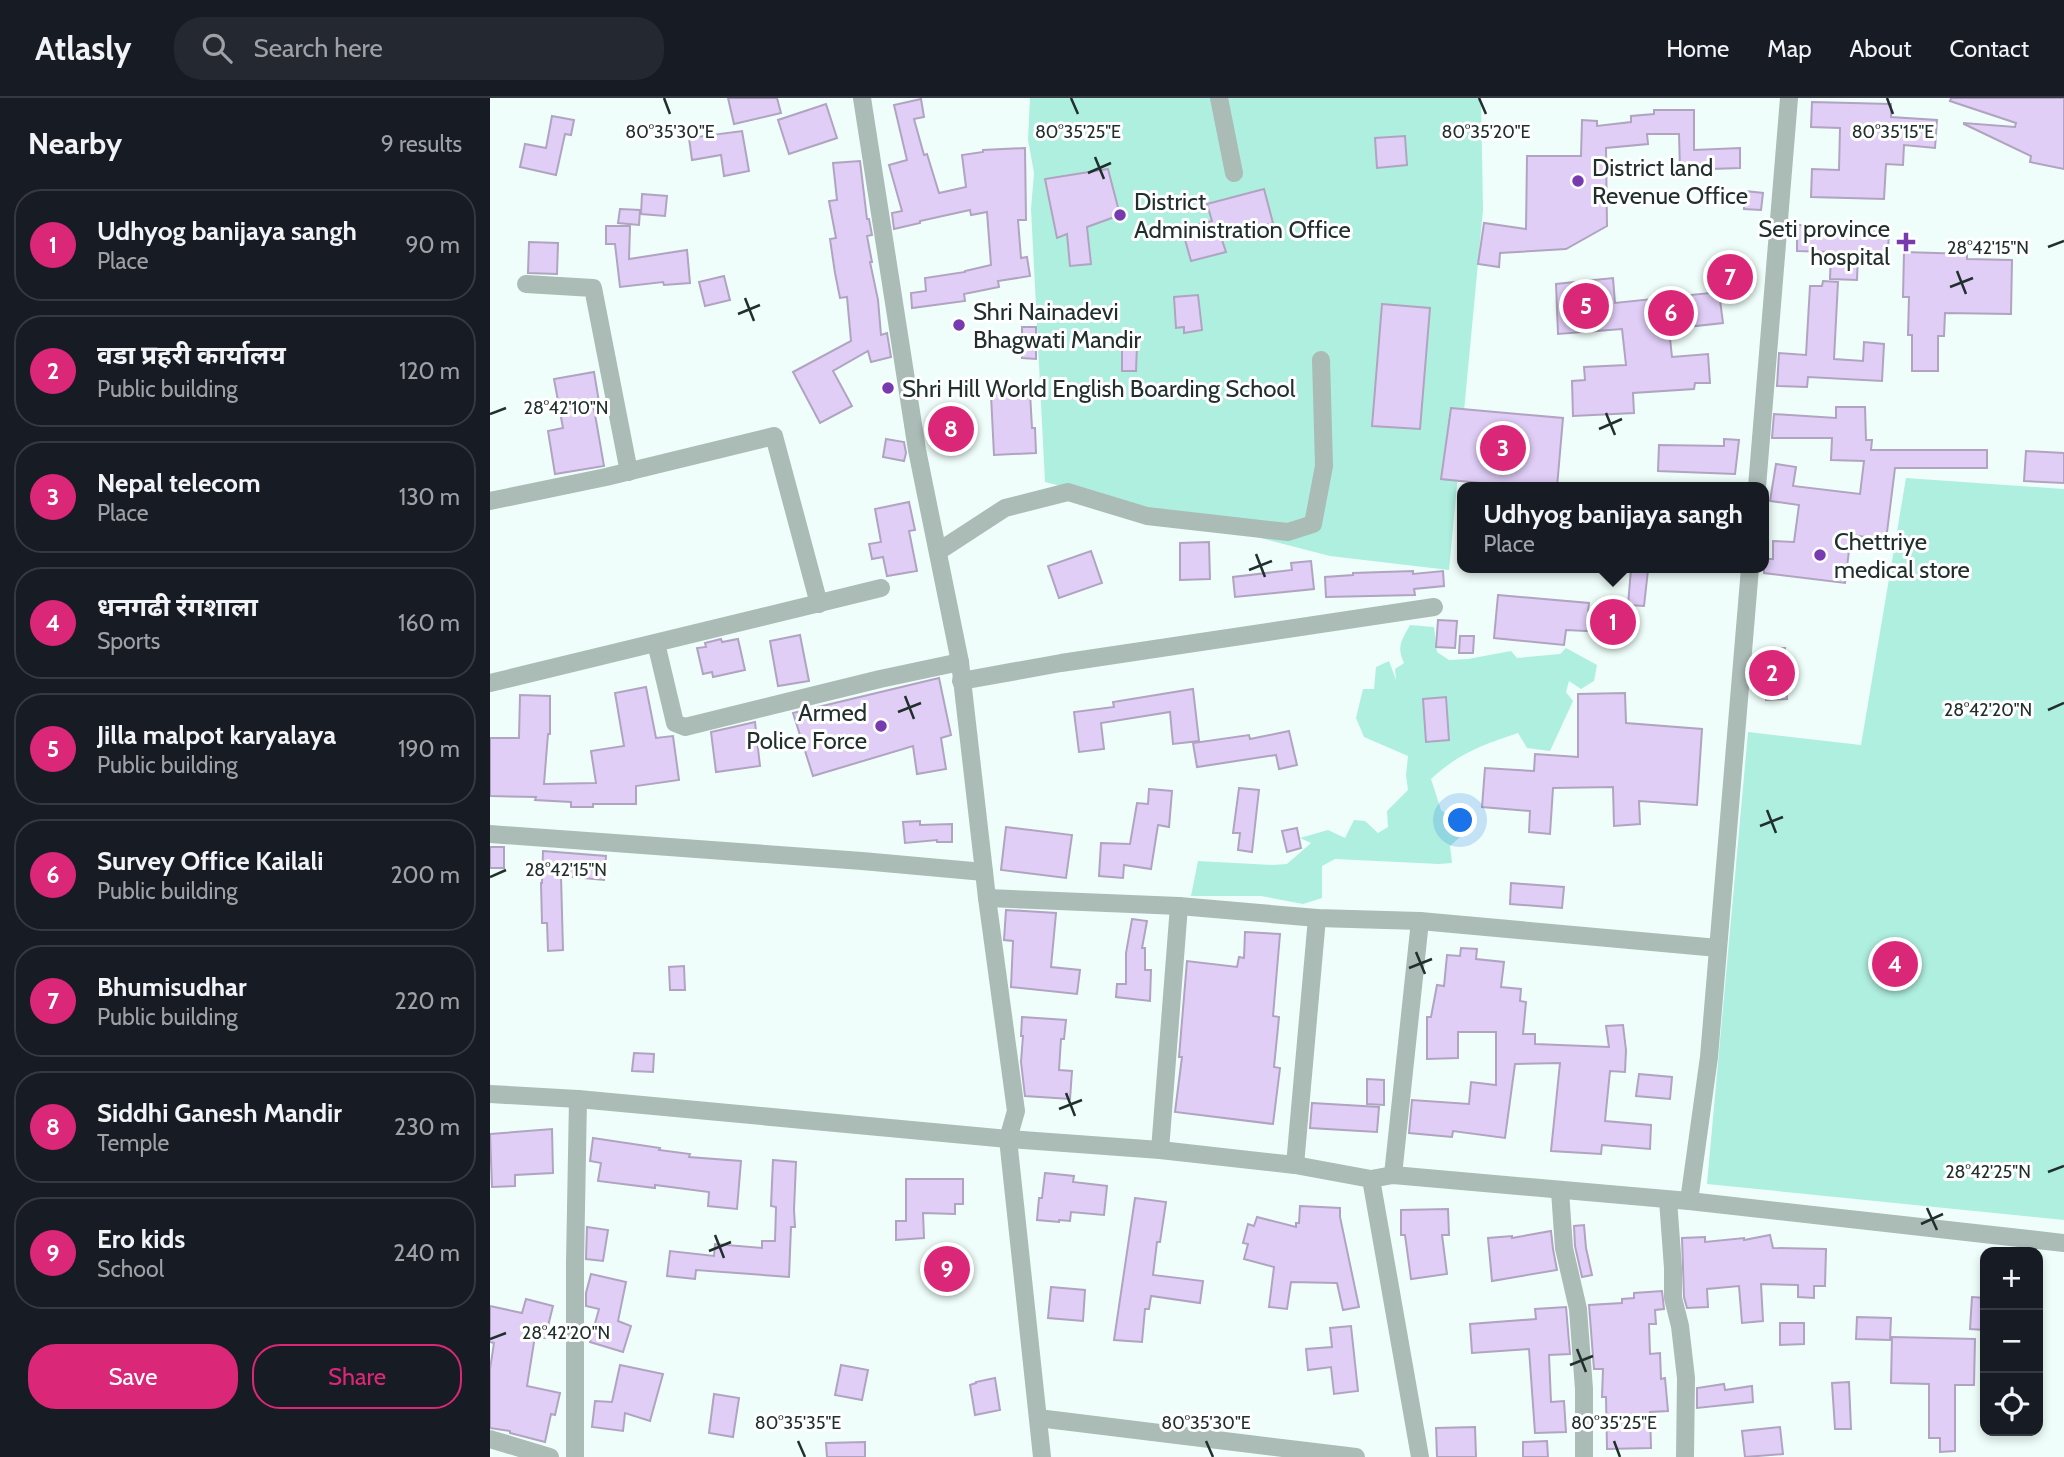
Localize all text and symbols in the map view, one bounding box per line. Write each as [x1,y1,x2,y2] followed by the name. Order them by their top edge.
[174,17,664,80] search box
[35,28,132,68] text: Atlasly
[198,29,236,67] icon: search
[254,32,383,64] text: Search here
[1666,34,1729,63] text: Home
[1767,34,1812,63] text: Map
[1850,34,1912,63] text: About
[1950,34,2029,63] text: Contact
[625,121,715,143] text: 80°35'30"E
[1035,121,1121,143] text: 80°35'25"E
[1441,121,1531,143] text: 80°35'20"E
[1852,121,1934,143] text: 80°35'15"E
[28,125,122,162] text: Nearby
[381,130,462,158] text: 9 results
[1592,153,1748,210] place label: District land Revenue Office
[1570,173,1586,189] marker: District land Revenue Office
[1134,187,1351,244] place label: District Administration Office
[1112,207,1128,223] marker: District Administration Office
[1758,214,1890,271] place label: Seti province hospital
[97,215,357,247] text: Udhyog banijaya sangh
[49,231,57,259] text: 1
[406,231,460,259] text: 90 m
[1896,232,1916,252] marker: Seti province hospital
[1947,237,2029,259] text: 28°42'15"N
[97,247,149,275] text: Place
[1707,251,1753,303] pin: 7
[1563,280,1609,332] pin: 5
[1648,287,1694,339] pin: 6
[973,297,1142,354] place label: Shri Nainadevi Bhagwati Mandir
[951,317,967,333] marker: Shri Nainadevi Bhagwati Mandir
[97,339,286,371] text: वडा प्रहरी कार्यालय
[47,357,59,385] text: 2
[399,357,460,385] text: 120 m
[902,374,1296,403] place label: Shri Hill World English Boarding School
[97,375,238,403] text: Public building
[880,380,896,396] marker: Shri Hill World English Boarding School
[524,397,608,419] text: 28°42'10"N
[928,403,974,455] pin: 8
[1480,422,1526,474] pin: 3
[97,467,261,499] text: Nepal telecom
[1457,482,1769,573] popup
[47,483,59,511] text: 3
[399,483,460,511] text: 130 m
[1483,498,1743,530] text: Udhyog banijaya sangh
[97,499,149,527] text: Place
[1834,527,1970,584] place label: Chettriye medical store
[1483,530,1535,558] text: Place
[1812,547,1828,563] marker: Chettriye medical store
[97,591,258,623] text: धनगढी रंगशाला
[1590,596,1636,648] pin: 1
[46,609,60,637] text: 4
[398,609,460,637] text: 160 m
[97,627,160,655] text: Sports
[1749,647,1795,699] pin: 2
[746,698,867,755] place label: Armed Police Force
[1944,699,2032,721] text: 28°42'20"N
[873,718,889,734] marker: Armed Police Force
[97,719,336,751] text: Jilla malpot karyalaya
[47,735,59,763] text: 5
[398,735,460,763] text: 190 m
[97,751,238,779] text: Public building
[1443,803,1477,837] your location
[97,845,324,877] text: Survey Office Kailali
[525,859,607,881] text: 28°42'15"N
[47,861,59,889] text: 6
[390,861,460,889] text: 200 m
[97,877,238,905] text: Public building
[1872,938,1918,990] pin: 4
[97,971,247,1003] text: Bhumisudhar
[47,987,59,1015] text: 7
[394,987,460,1015] text: 220 m
[97,1003,238,1031] text: Public building
[97,1097,342,1129] text: Siddhi Ganesh Mandir
[46,1113,60,1141] text: 8
[394,1113,460,1141] text: 230 m
[97,1129,169,1157] text: Temple
[1945,1161,2031,1183] text: 28°42'25"N
[97,1223,185,1255] text: Ero kids
[47,1239,59,1267] text: 9
[393,1239,460,1267] text: 240 m
[924,1243,970,1295] pin: 9
[1980,1247,2043,1436] map controls
[1980,1247,2043,1310] button: +
[97,1255,164,1283] text: School
[1980,1310,2043,1373] button: −
[522,1322,610,1344] text: 28°42'20"N
[28,1344,238,1409] button: Save
[252,1344,462,1409] button: Share
[1980,1373,2043,1436] button: locate
[755,1412,841,1434] text: 80°35'35"E
[1161,1412,1251,1434] text: 80°35'30"E
[1571,1412,1657,1434] text: 80°35'25"E

